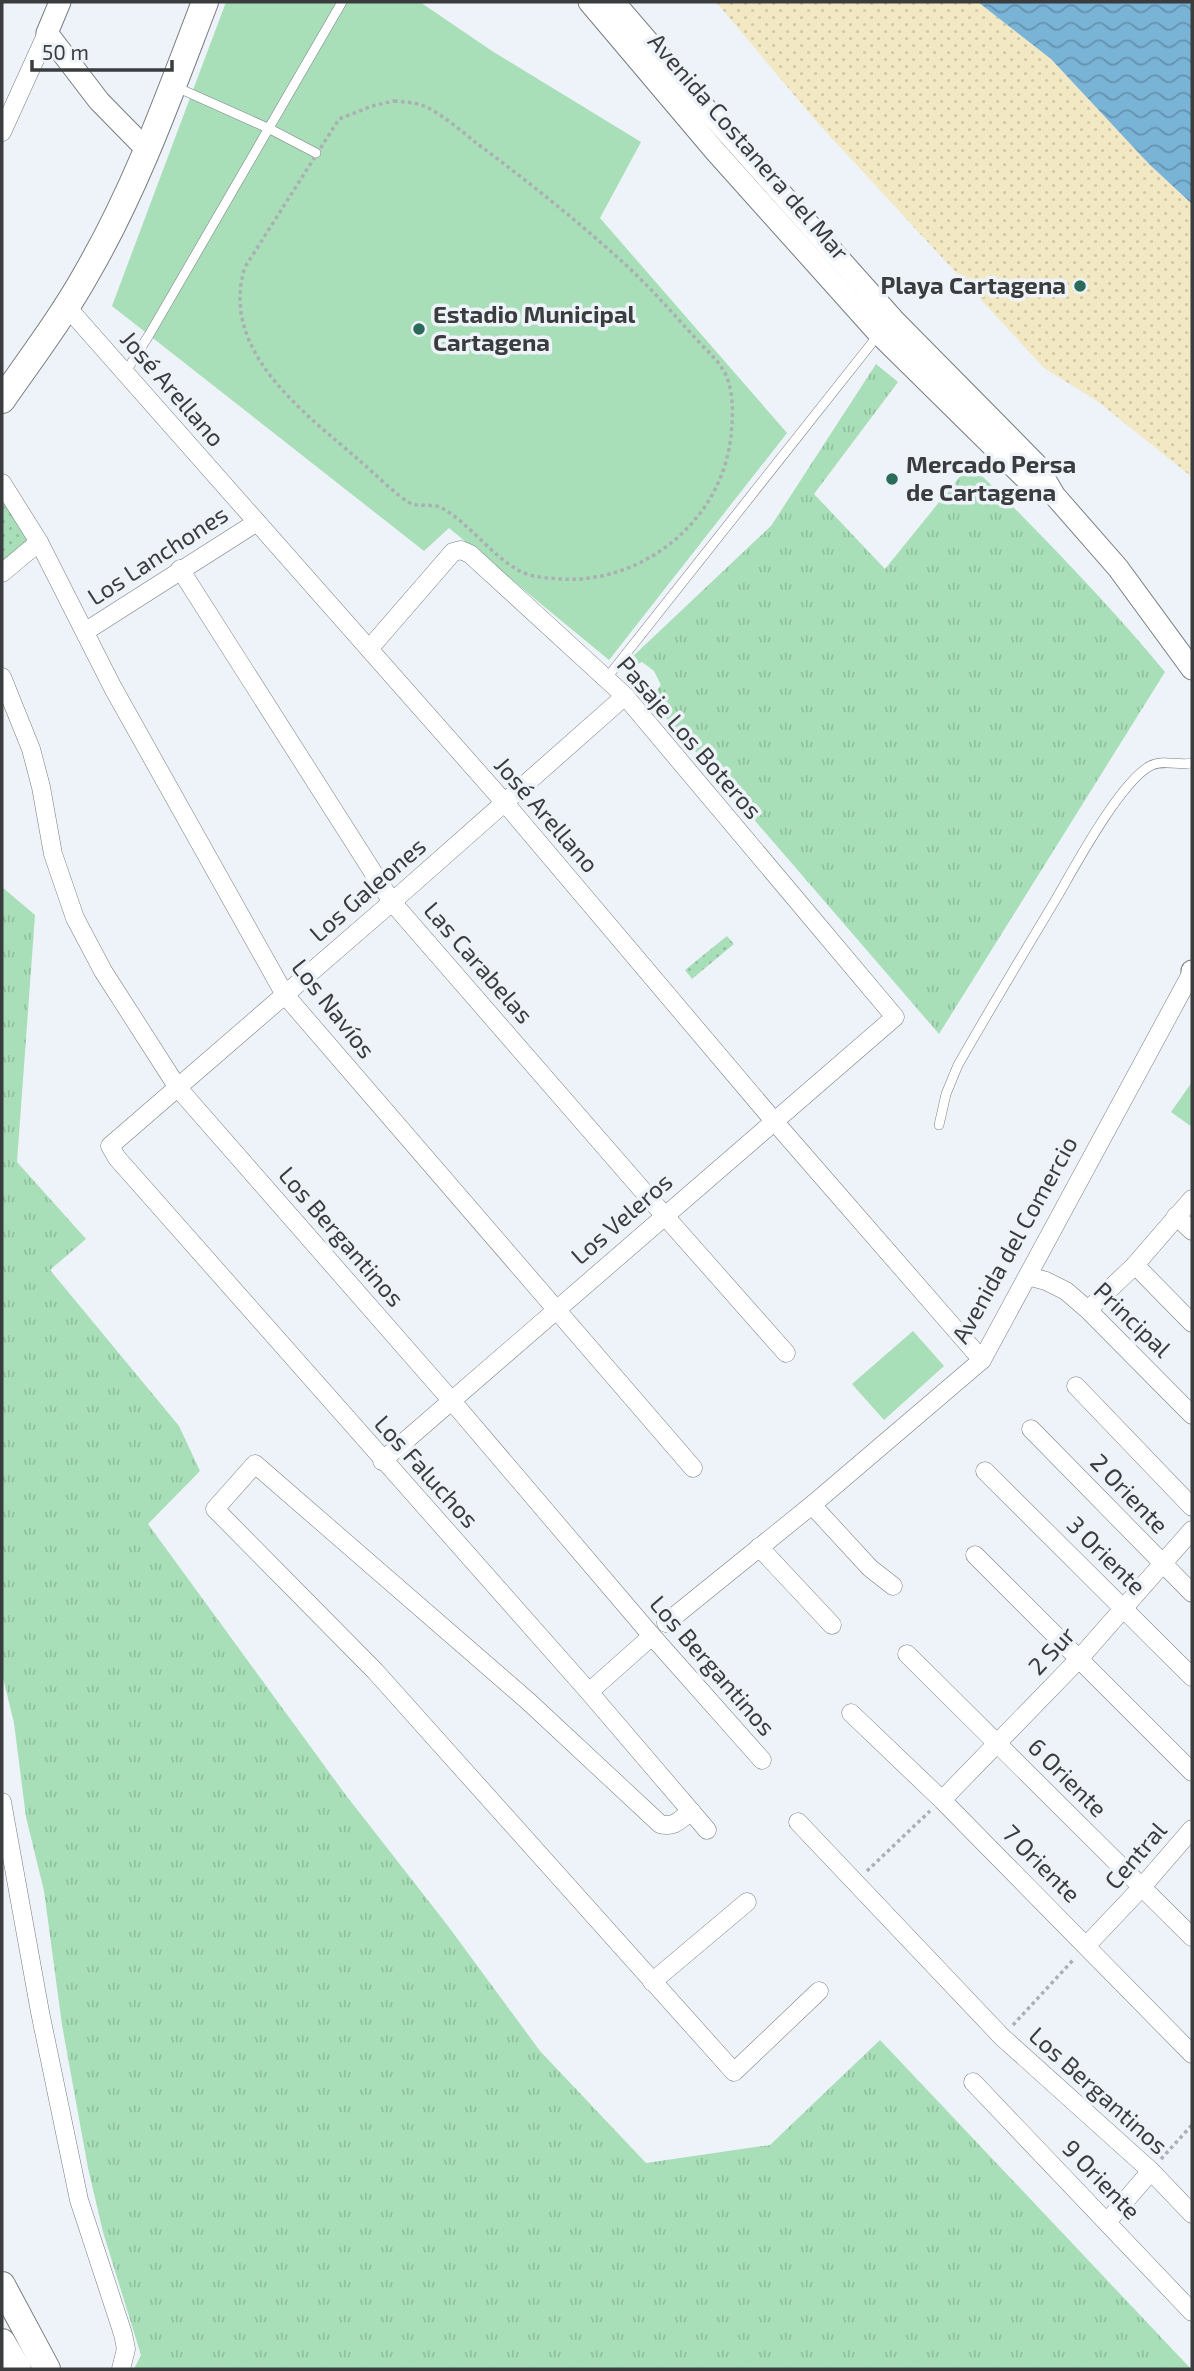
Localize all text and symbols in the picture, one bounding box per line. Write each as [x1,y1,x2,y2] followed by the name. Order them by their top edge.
[643,27,856,266] street label: Avenida Costanera del Mar
[32,28,172,72] scale bar
[42,39,89,64] text: 50 m
[880,270,1066,299] place label: Playa Cartagena
[1072,278,1088,294] marker: Playa Cartagena
[433,299,636,356] place label: Estadio Municipal Cartagena
[411,321,427,337] marker: Estadio Municipal Cartagena
[115,324,231,452] street label: José Arellano
[906,449,1076,506] place label: Mercado Persa de Cartagena
[884,471,900,487] marker: Mercado Persa de Cartagena
[82,499,233,611] street label: Los Lanchones
[612,650,769,824] street label: Pasaje Los Boteros
[489,750,605,878] street label: José Arellano
[303,831,431,947] street label: Los Galeones
[418,895,540,1029] street label: Las Carabelas
[286,953,382,1064] street label: Los Navíos
[945,1131,1083,1348] street label: Avenida del Comercio
[273,1160,411,1312] street label: Los Bergantinos
[564,1166,678,1270] street label: Los Veleros
[1089,1275,1177,1363] street label: Principal
[369,1409,485,1533] street label: Los Faluchos
[1085,1447,1175,1539] street label: 2 Oriente
[1062,1510,1152,1600] street label: 3 Oriente
[644,1589,782,1741] street label: Los Bergantinos
[1021,1619,1081,1680] street label: 2 Sur
[1023,1731,1114,1822] street label: 6 Oriente
[1098,1815,1172,1895] street label: Central
[997,1818,1087,1908] street label: 7 Oriente
[1024,2020,1174,2160] street label: Los Bergantinos
[1057,2133,1147,2225] street label: 9 Oriente

